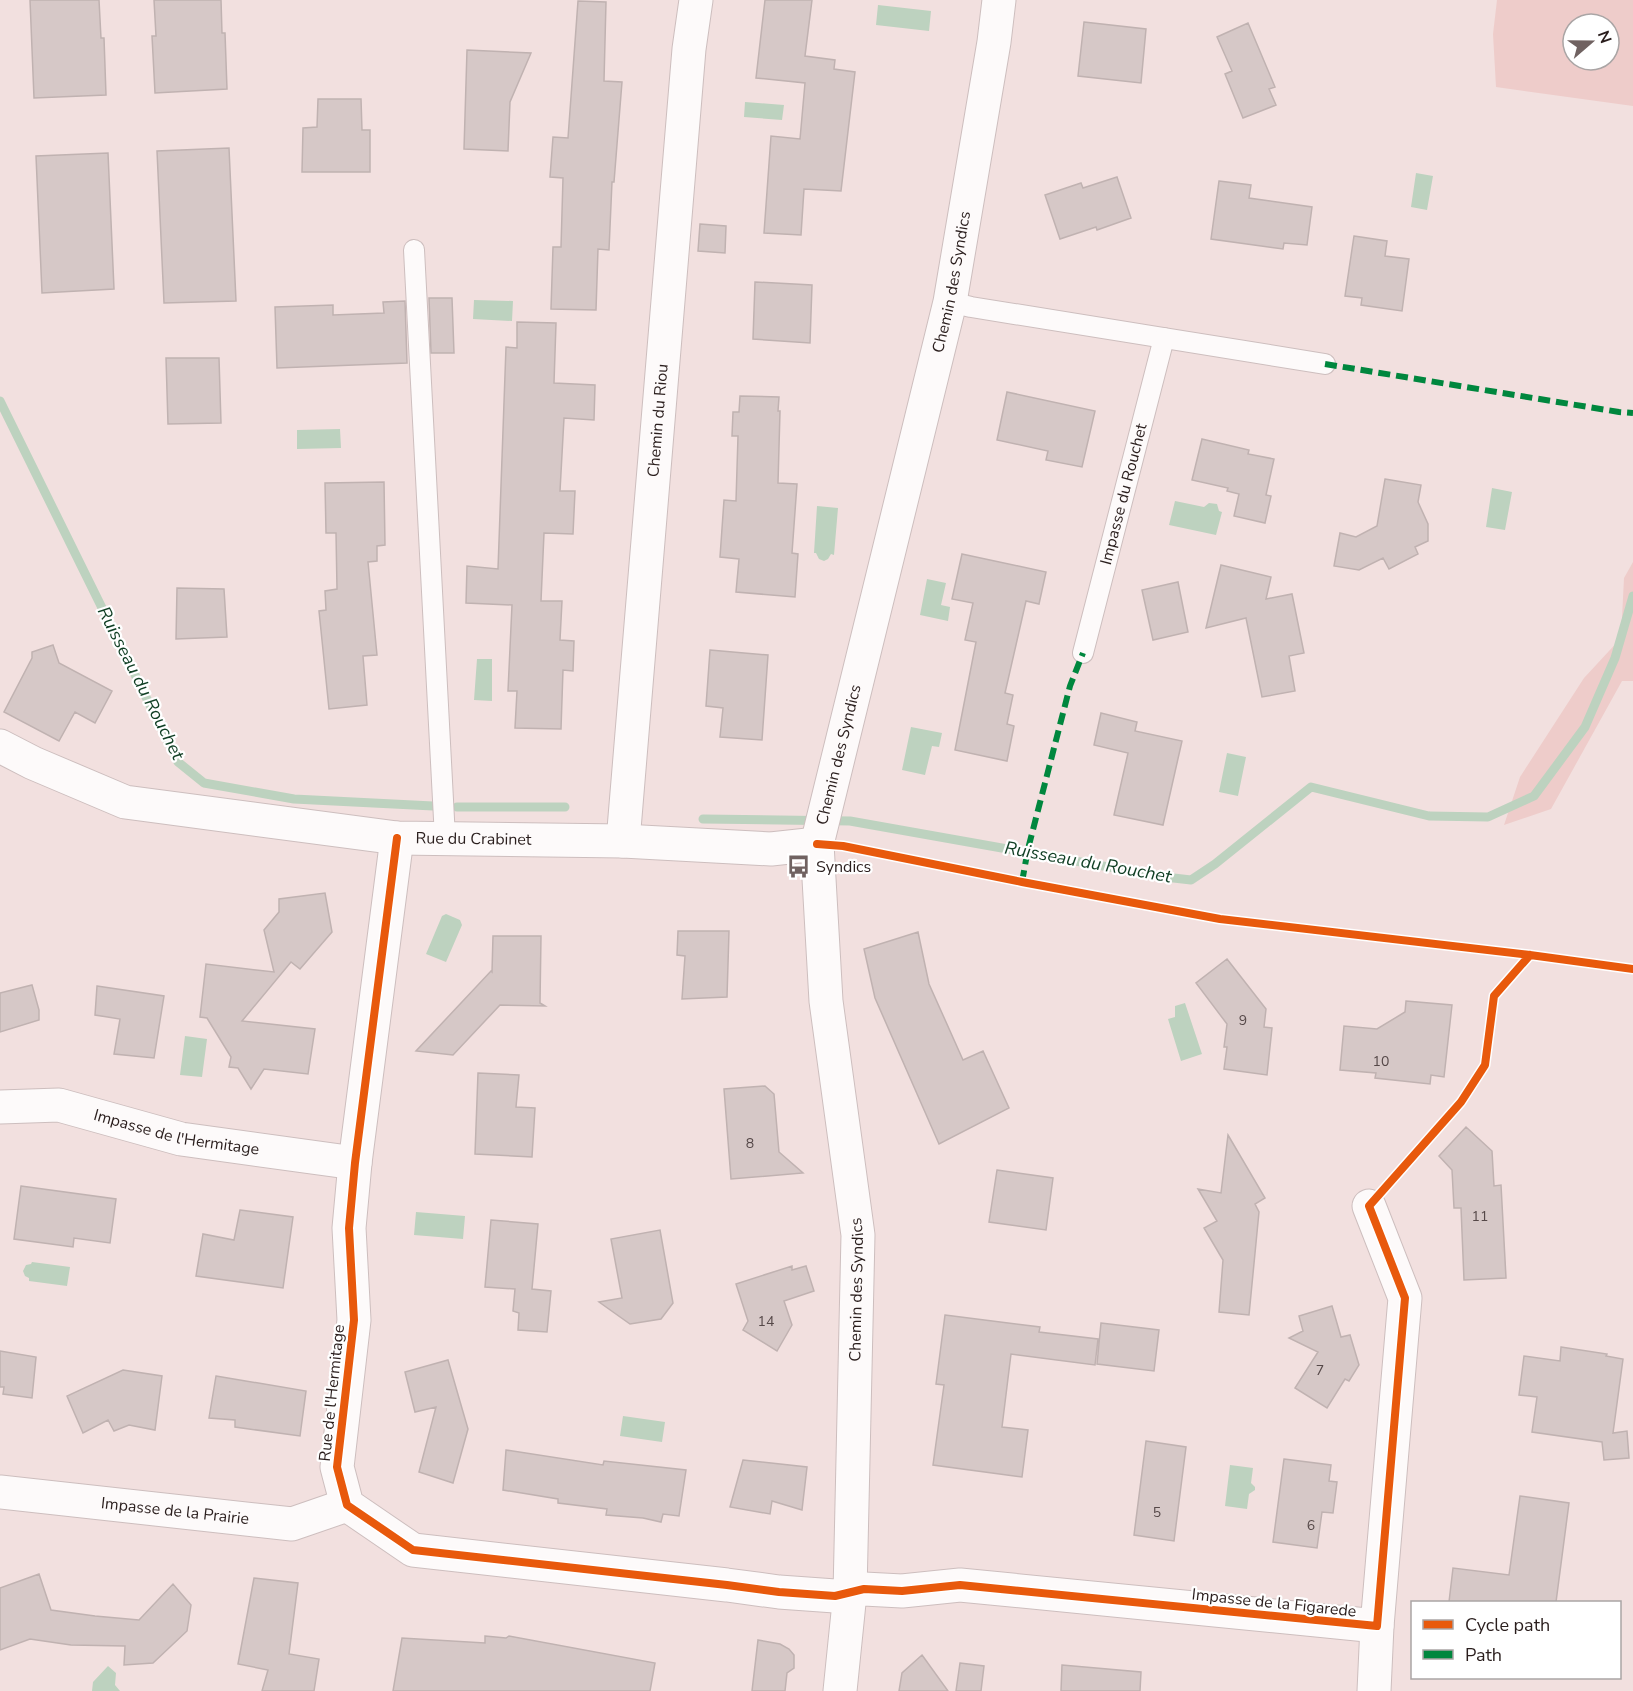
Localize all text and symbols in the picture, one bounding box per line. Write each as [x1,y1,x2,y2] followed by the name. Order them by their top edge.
[1561,12,1621,72] north arrow
[1592,28,1617,47] text: N
[927,210,976,355] street label: Chemin des Syndics
[642,363,674,478] street label: Chemin du Riou
[1095,421,1153,567] street label: Impasse du Rouchet
[92,602,190,764] water label: Ruisseau du Rouchet
[811,682,867,827] street label: Chemin des Syndics
[415,827,532,851] street label: Rue du Crabinet
[1003,836,1174,889] water label: Ruisseau du Rouchet
[785,854,811,880] bus stop icon: Syndics
[816,856,871,878] place label: Syndics
[1239,1011,1247,1030] house number: 9
[1373,1052,1389,1071] house number: 10
[91,1104,261,1161] street label: Impasse de l'Hermitage
[746,1134,754,1153] house number: 8
[1472,1207,1488,1226] house number: 11
[844,1216,869,1362] street label: Chemin des Syndics
[758,1312,774,1331] house number: 14
[314,1323,350,1463] street label: Rue de l'Hermitage
[1316,1361,1324,1380] house number: 7
[100,1492,250,1530] street label: Impasse de la Prairie
[1153,1503,1161,1522] house number: 5
[1307,1516,1315,1535] house number: 6
[1191,1583,1357,1623] street label: Impasse de la Figarede
[1411,1601,1621,1679] legend
[1465,1613,1550,1637] text: Cycle path
[1465,1643,1502,1667] text: Path

